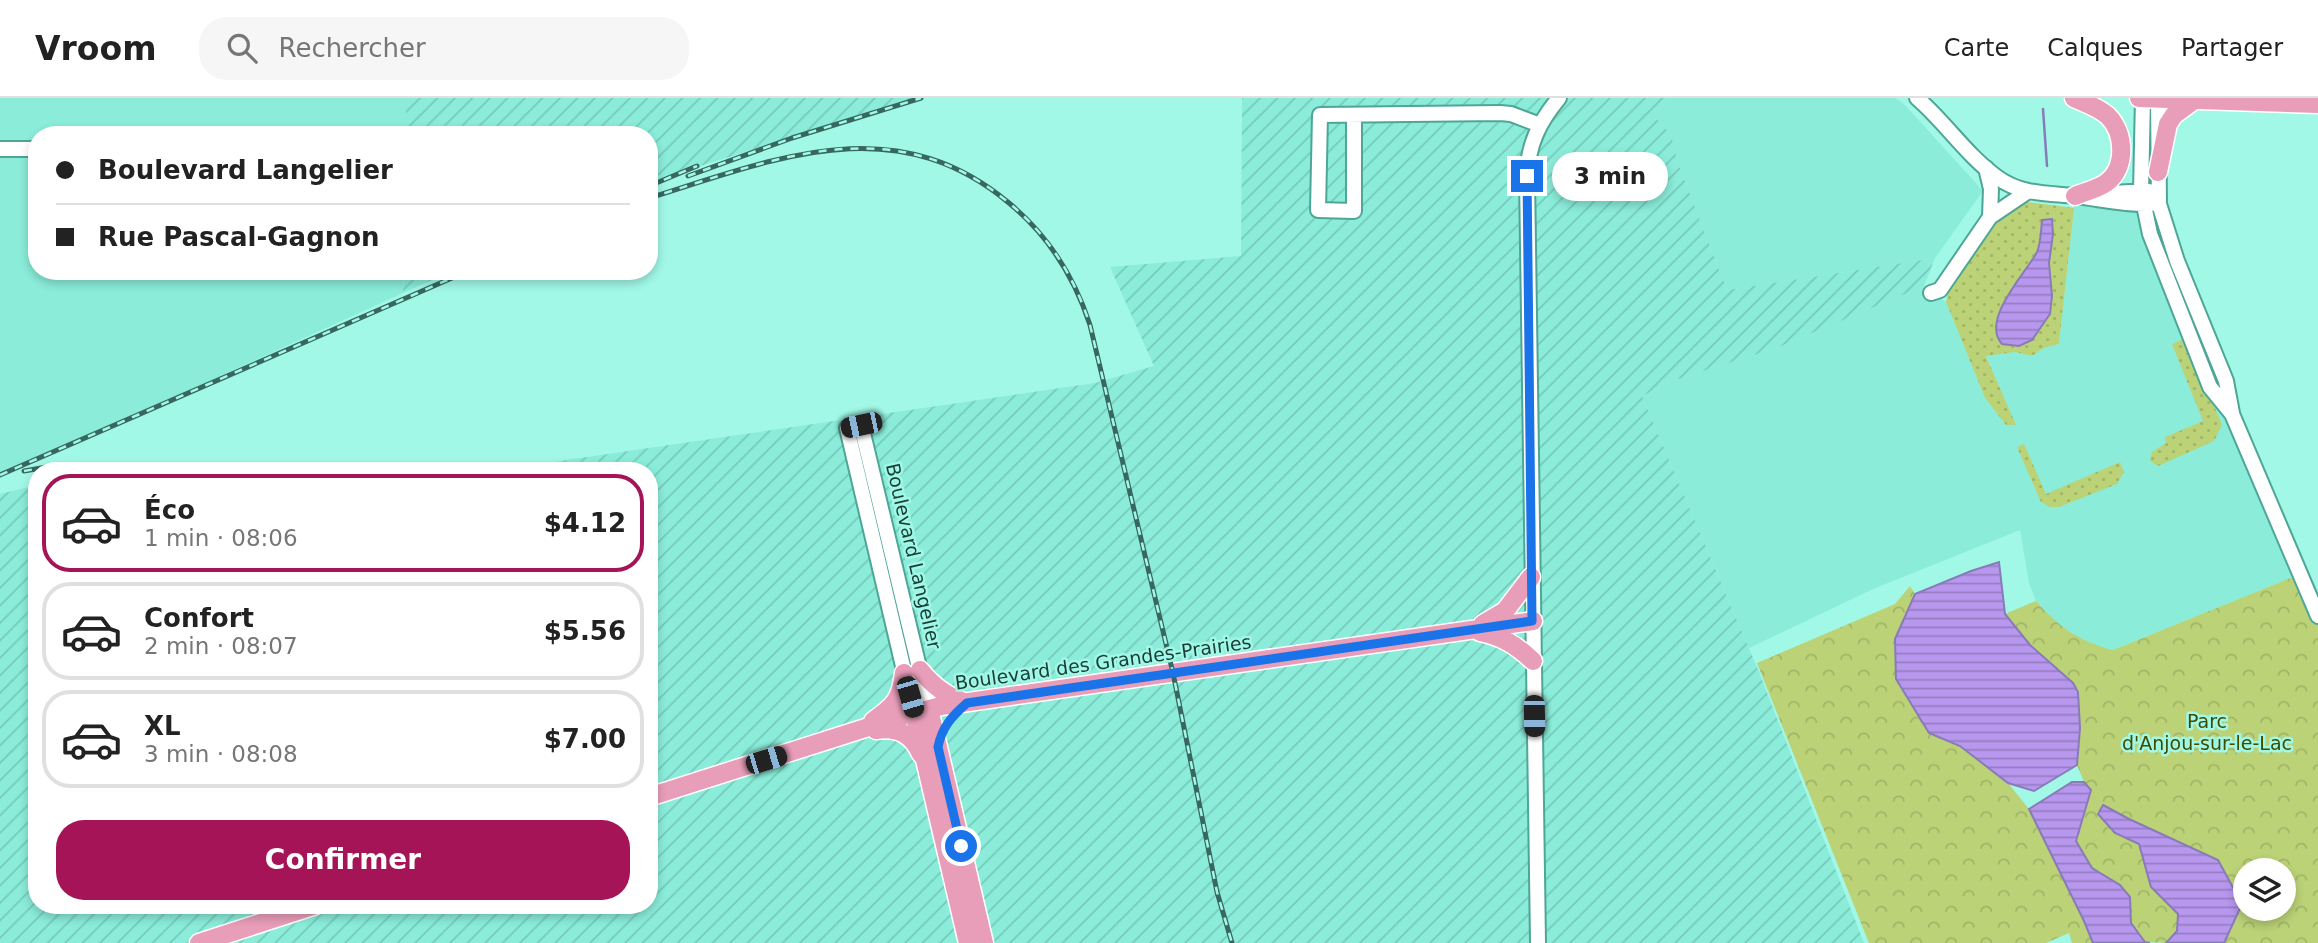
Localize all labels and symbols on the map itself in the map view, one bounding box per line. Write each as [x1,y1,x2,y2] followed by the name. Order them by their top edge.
[1552,152,1667,200] callout: 3 min
[1511,160,1543,192] route end
[839,410,884,440] car
[882,461,946,651] street label: Boulevard Langelier
[953,630,1253,694] street label: Boulevard des Grandes-Prairies
[895,674,926,720] car
[1524,695,1545,737] car
[2122,710,2292,754] park label: Parc d'Anjou-sur-le-Lac
[743,744,790,776] car
[945,830,977,862] route start

